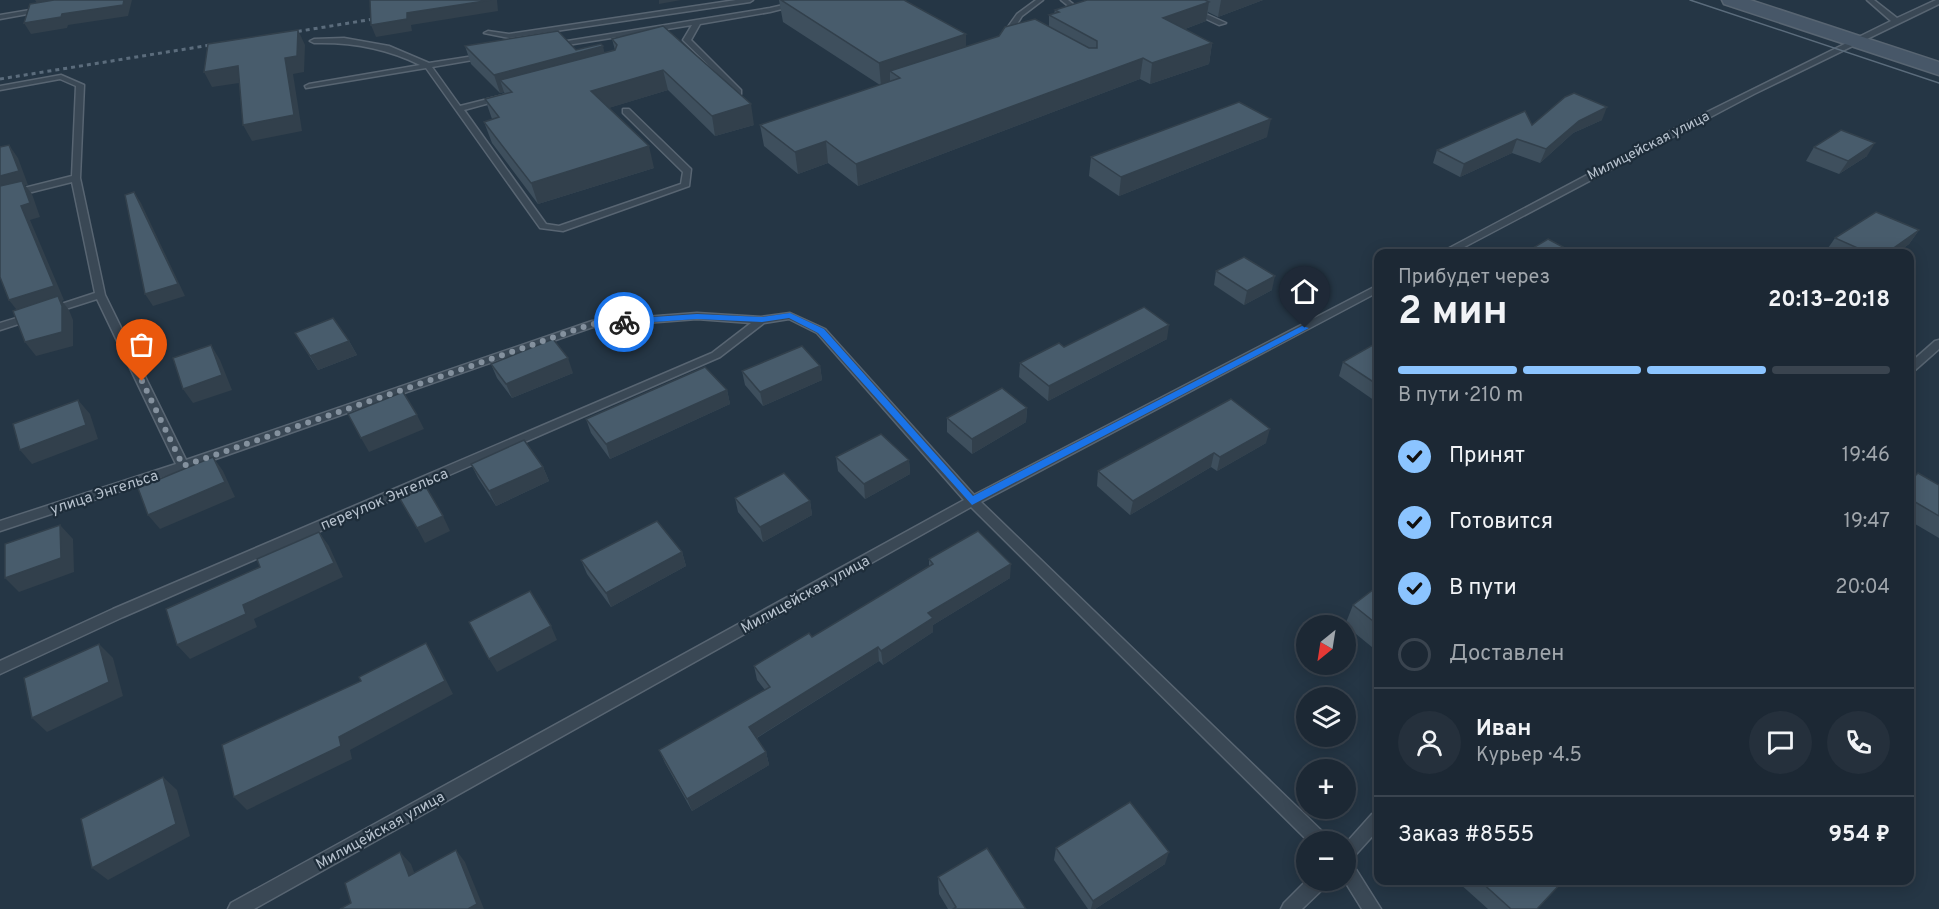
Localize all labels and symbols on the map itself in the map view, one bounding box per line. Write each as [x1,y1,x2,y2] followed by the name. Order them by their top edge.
[1585,108,1713,185] street label: Милицейская улица
[1279,266,1330,328] pin
[594,292,654,352] courier
[116,319,167,381] pin
[318,465,451,536] street label: переулок Энгельса
[48,467,161,520] street label: улица Энгельса
[738,552,874,639] street label: Милицейская улица
[1296,615,1356,675] north arrow
[313,788,449,875] street label: Милицейская улица

